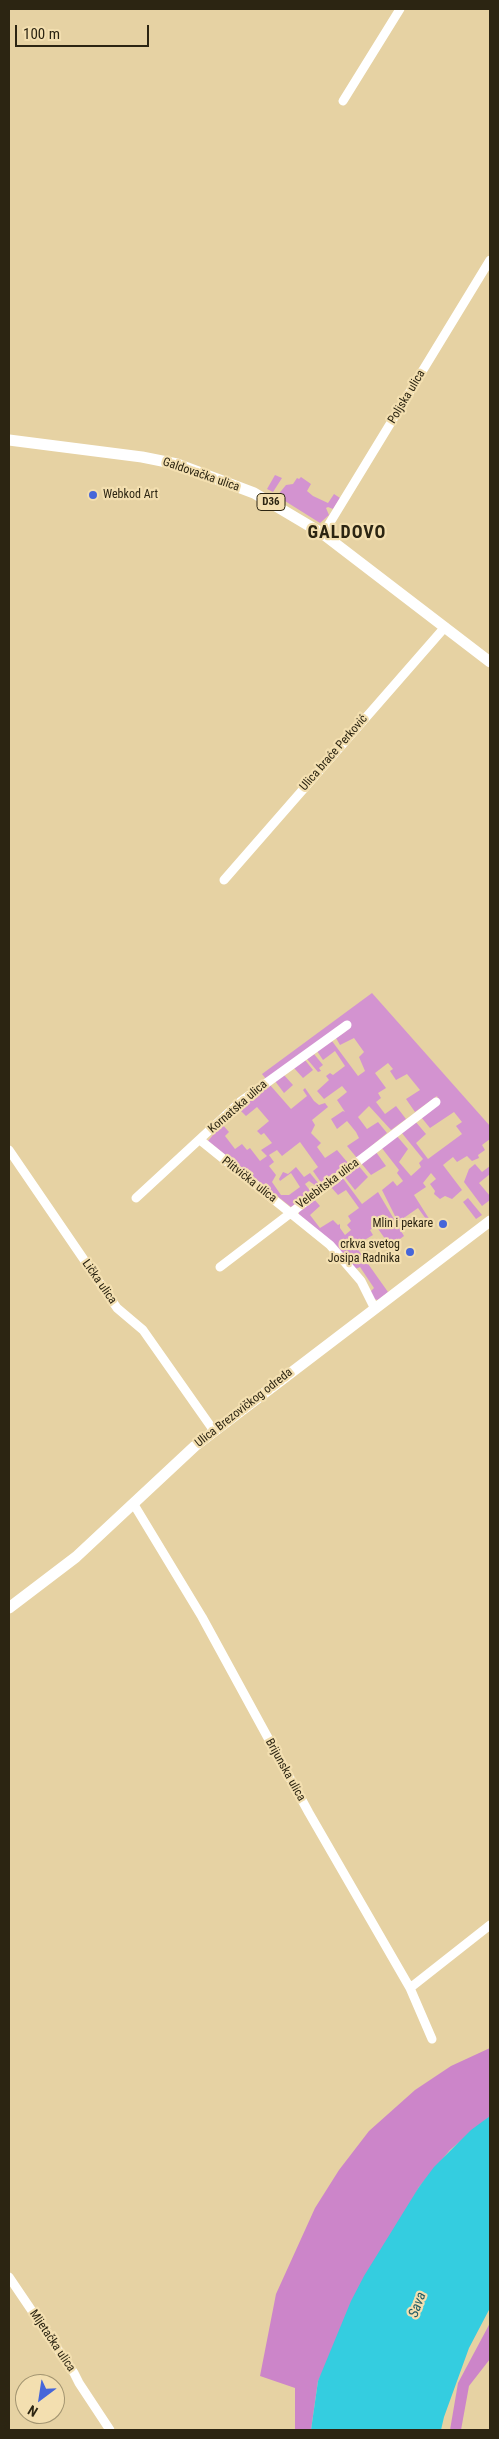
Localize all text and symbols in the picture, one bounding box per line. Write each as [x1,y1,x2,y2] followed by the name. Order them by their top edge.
[18,15,151,47] scale bar
[23,25,60,43] text: 100 m
[385,368,429,426] street label: Poljska ulica
[161,455,241,495] street label: Galdovačka ulica
[103,488,158,502] place label: Webkod Art
[87,489,99,501] marker: Webkod Art
[257,494,285,511] road number: D36
[307,522,387,544] district label: GALDOVO
[297,712,371,794] street label: Ulica braće Perković
[206,1078,270,1136] street label: Kornatska ulica
[219,1154,279,1206] street label: Plitvička ulica
[294,1156,362,1212] street label: Velebitska ulica
[372,1217,433,1231] place label: Mlin i pekare
[437,1218,449,1230] marker: Mlin i pekare
[328,1238,400,1266] place label: crkva svetog Josipa Radnika
[404,1246,416,1258] marker: crkva svetog Josipa Radnika
[79,1257,119,1307] street label: Lička ulica
[192,1366,296,1450] street label: Ulica Brezovičkog odreda
[262,1736,308,1804] street label: Brijunska ulica
[406,2290,430,2320] water label: Sava
[26,2307,78,2375] street label: Mljetačka ulica
[15,2374,65,2424] north arrow
[25,2402,41,2420] text: N

